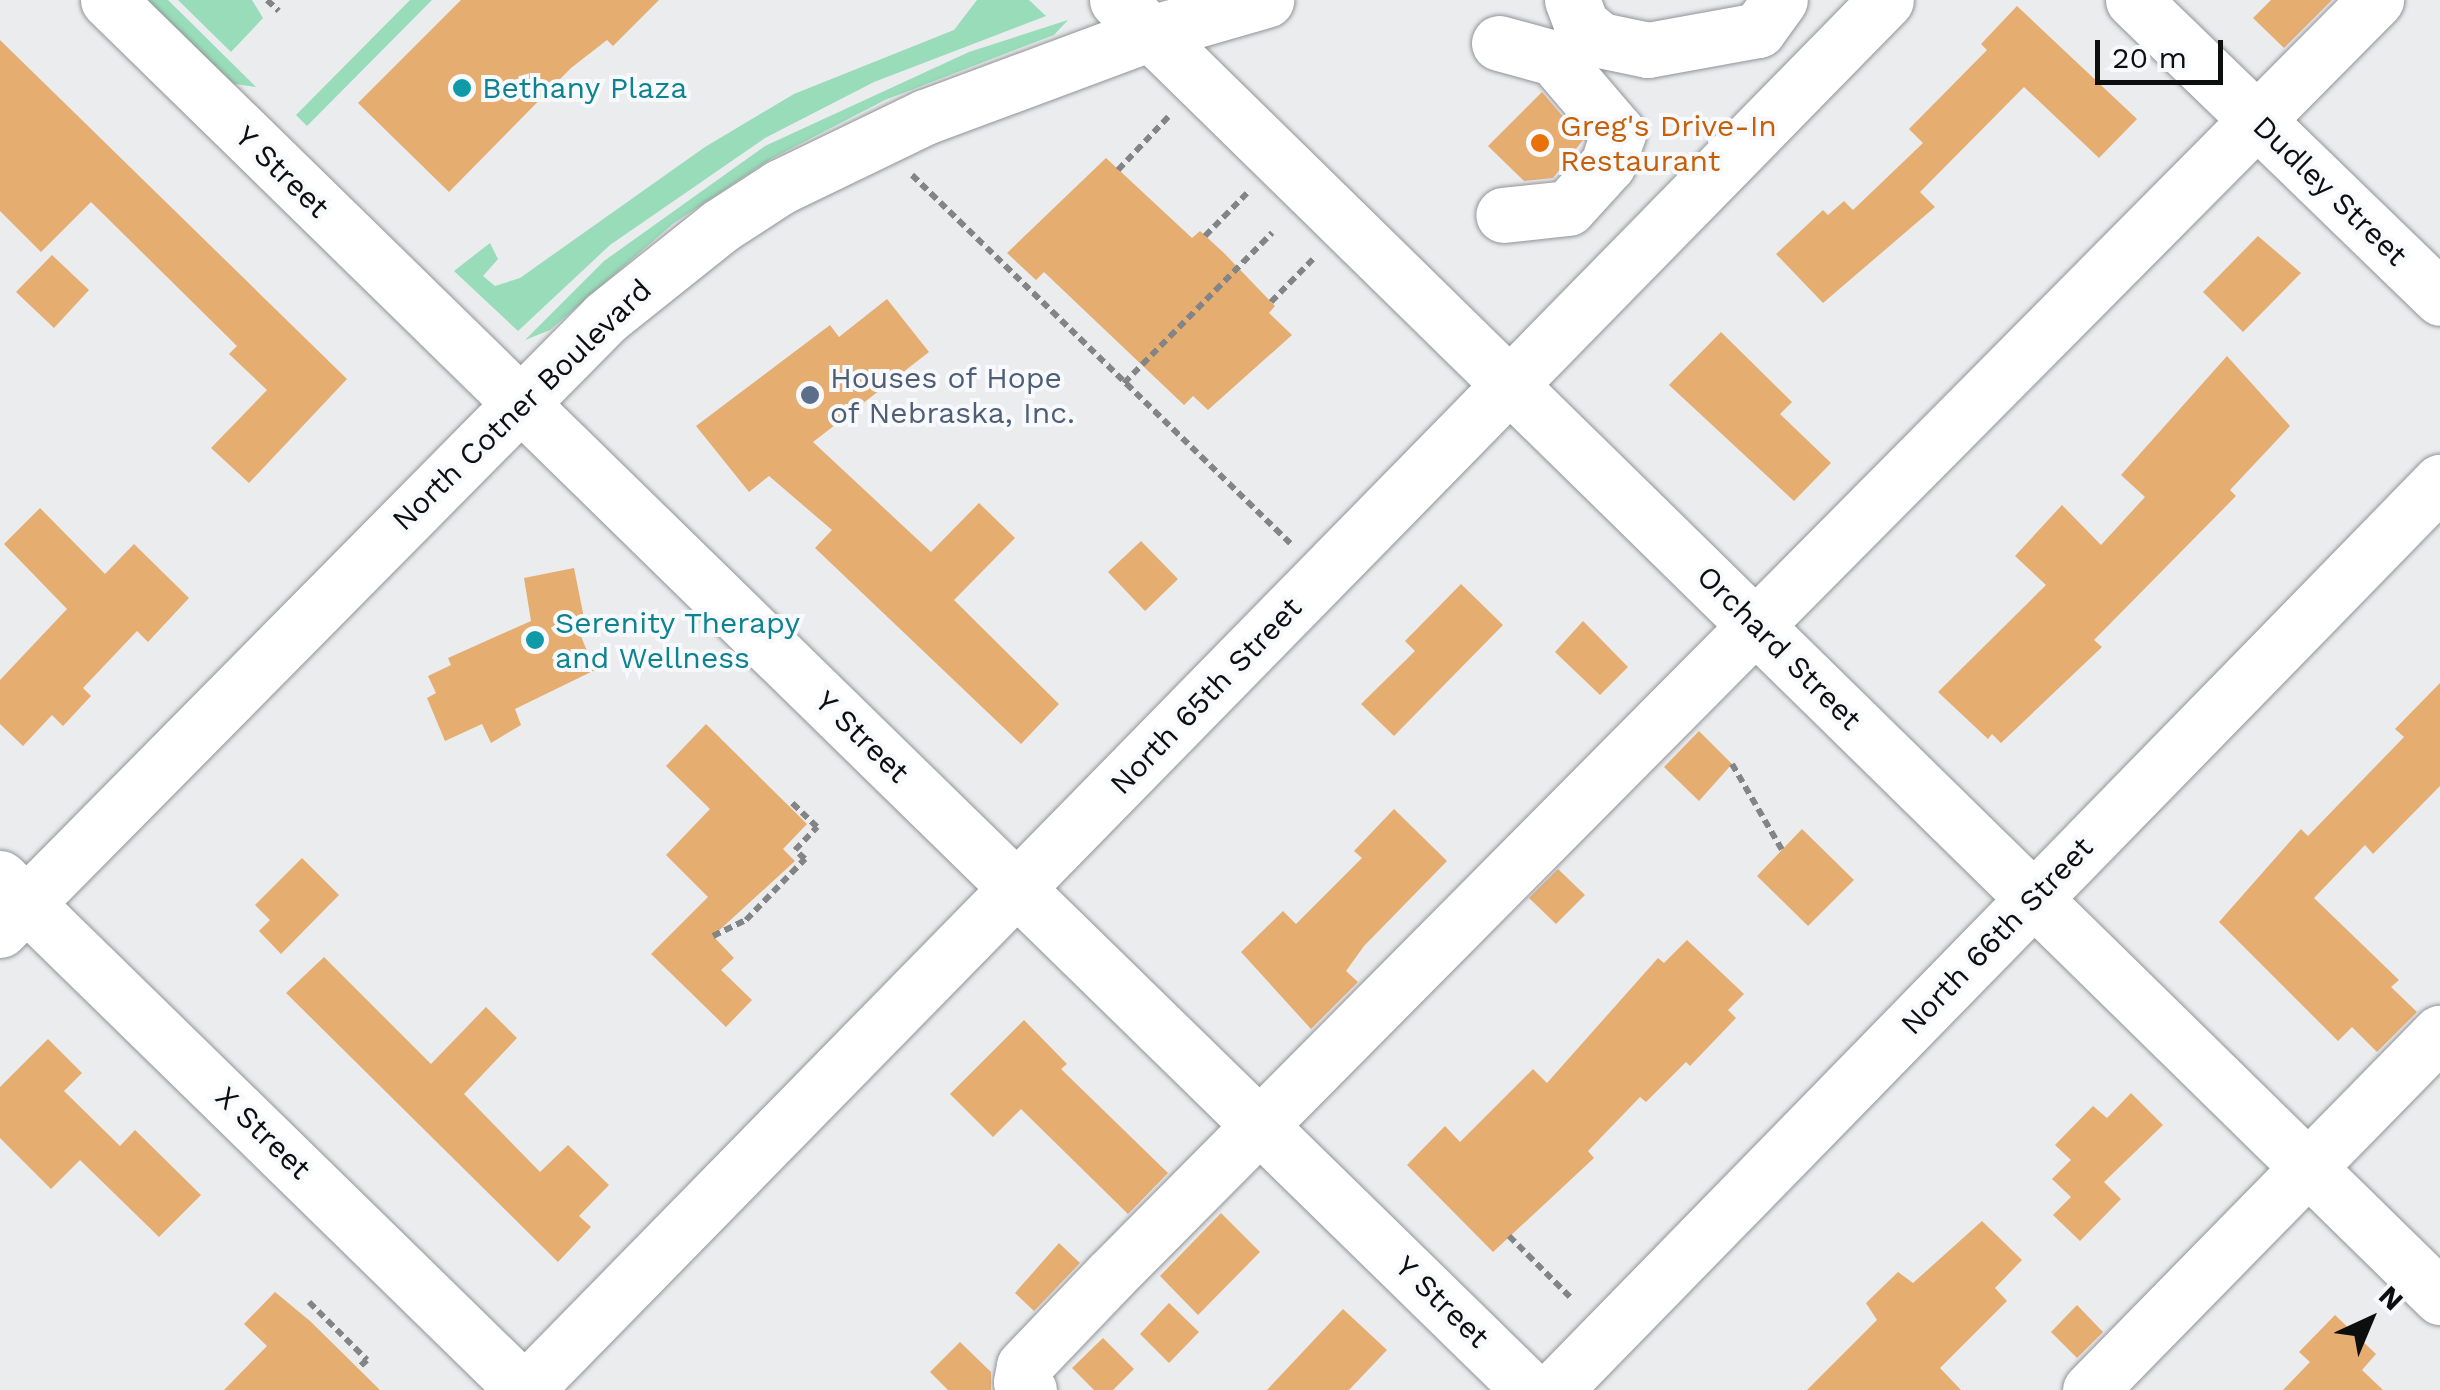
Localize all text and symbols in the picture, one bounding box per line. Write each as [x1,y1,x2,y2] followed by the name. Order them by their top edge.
[2100,20,2228,82] scale bar
[2112,40,2187,75] text: 20 m
[482,70,688,106] place label: Bethany Plaza
[451,77,473,99] marker: Bethany Plaza
[1560,108,1777,178] place label: Greg's Drive-In Restaurant
[2245,108,2415,274] street label: Dudley Street
[227,118,337,226] street label: Y Street
[1529,132,1551,154] marker: Greg's Drive-In Restaurant
[385,272,659,538] street label: North Cotner Boulevard
[830,360,1076,430] place label: Houses of Hope of Nebraska, Inc.
[799,384,821,406] marker: Houses of Hope of Nebraska, Inc.
[1689,558,1869,738] street label: Orchard Street
[1103,590,1309,802] street label: North 65th Street
[555,605,801,676] place label: Serenity Therapy and Wellness
[524,629,546,651] marker: Serenity Therapy and Wellness
[807,683,917,791] street label: Y Street
[1894,830,2100,1042] street label: North 66th Street
[208,1079,318,1187] street label: X Street
[1387,1248,1497,1356] street label: Y Street
[2320,1270,2420,1370] north arrow
[2372,1279,2410,1317] text: N

